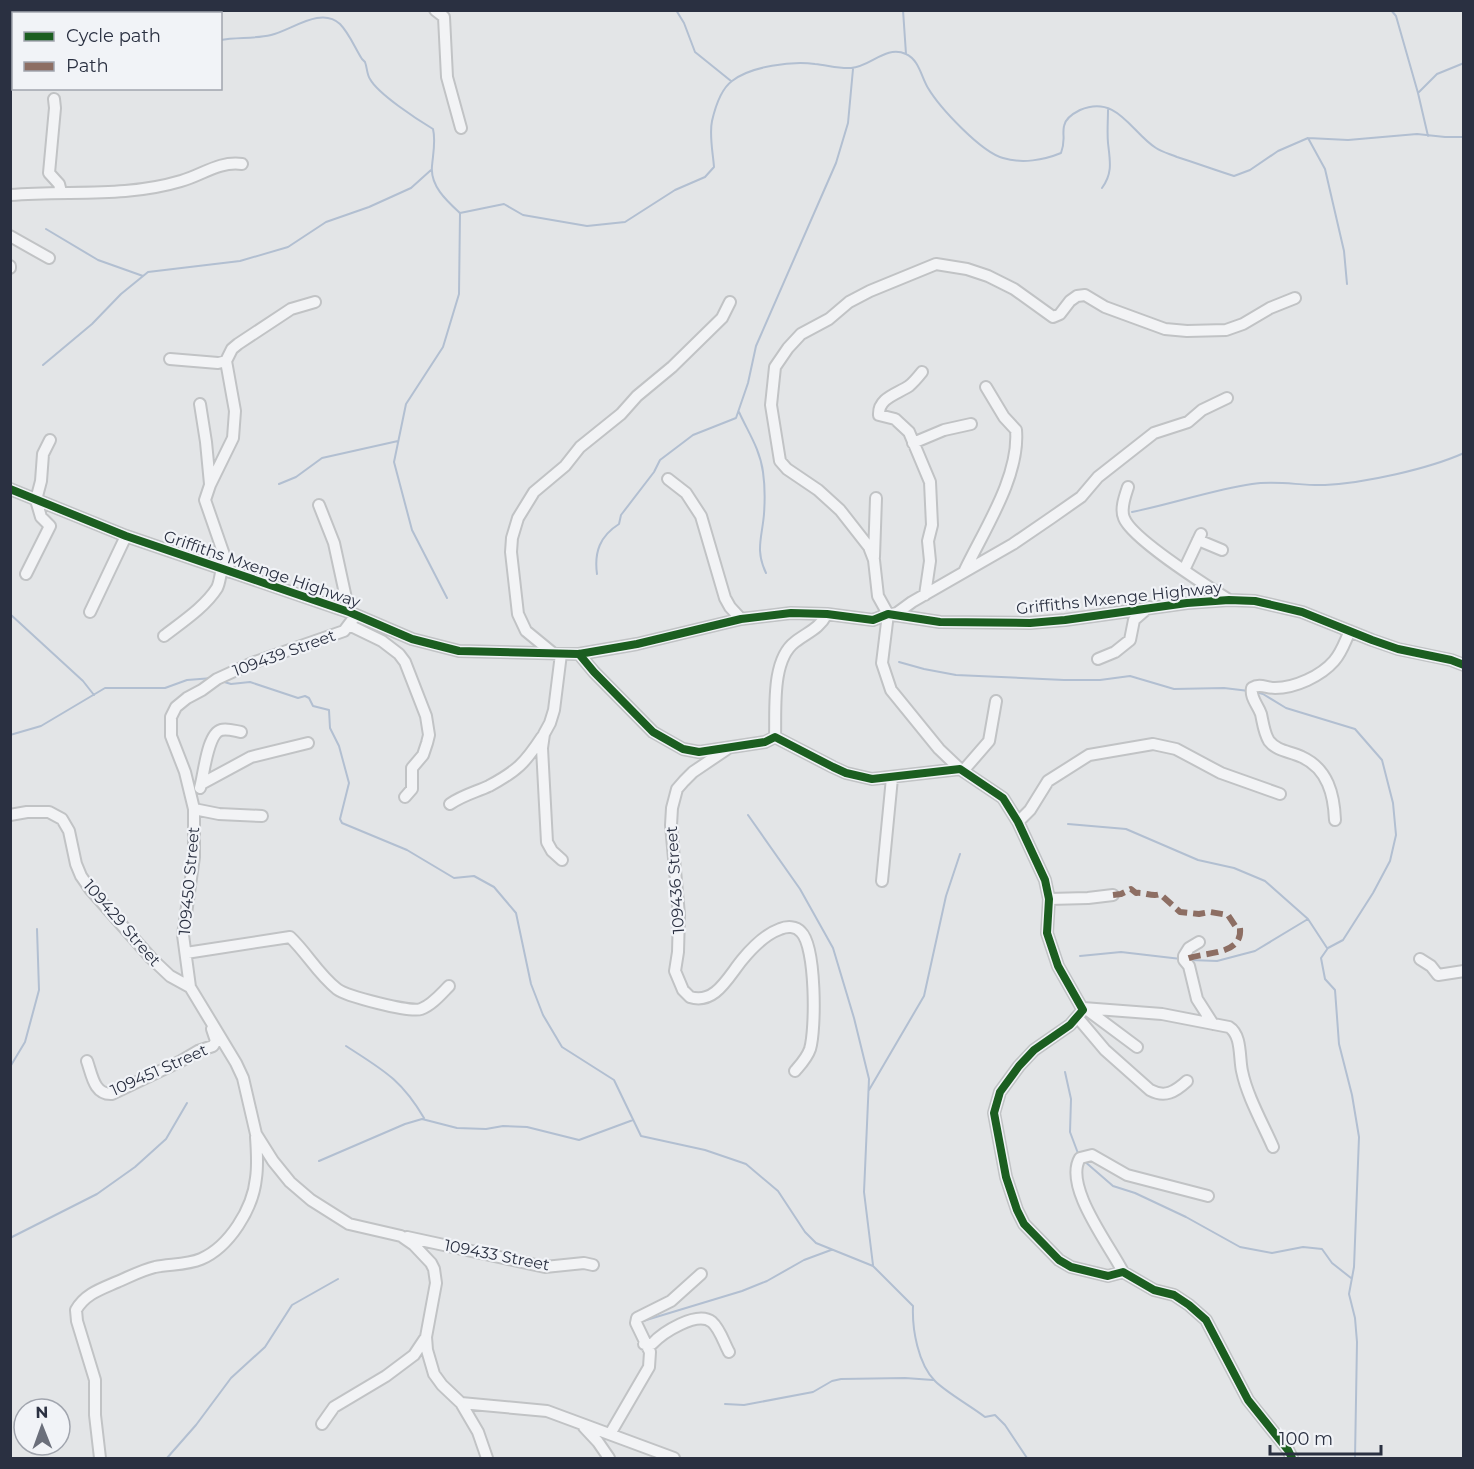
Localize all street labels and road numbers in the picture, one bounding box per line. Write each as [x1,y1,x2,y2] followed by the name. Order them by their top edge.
[161,526,363,612] street label: Griffiths Mxenge Highway
[1015,578,1223,618] street label: Griffiths Mxenge Highway
[230,625,338,680] street label: 109439 Street
[175,825,203,936] street label: 109450 Street
[662,825,688,934] street label: 109436 Street
[79,876,165,970] street label: 109429 Street
[108,1040,211,1100] street label: 109451 Street
[443,1235,552,1275] street label: 109433 Street

